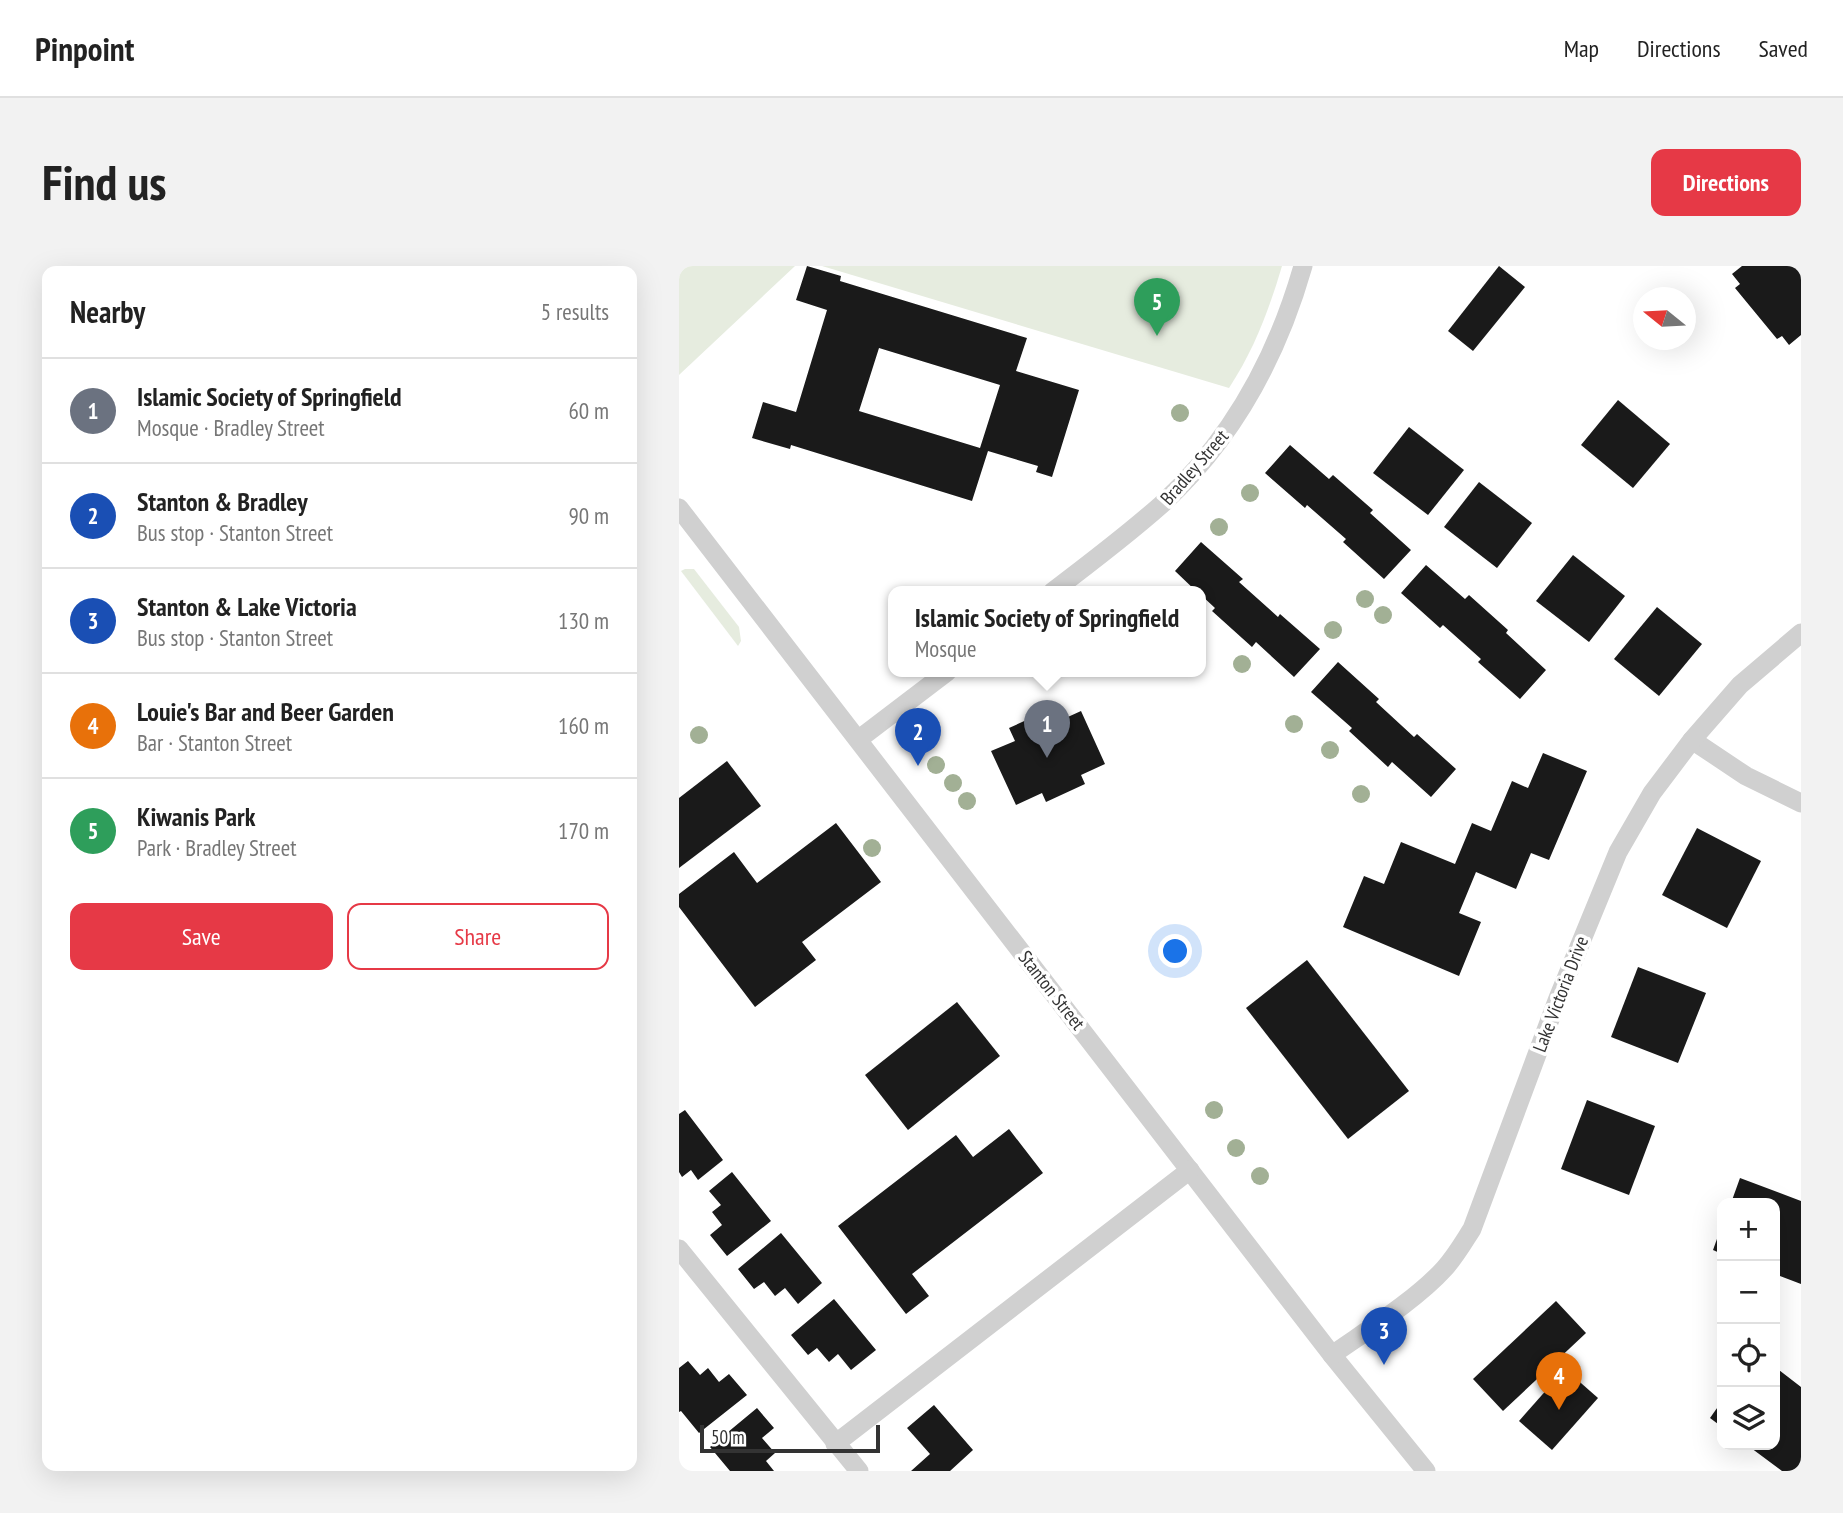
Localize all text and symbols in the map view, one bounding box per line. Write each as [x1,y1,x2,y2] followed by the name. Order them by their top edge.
[35,27,134,70] text: Pinpoint
[1564,33,1599,64] text: Map
[1637,33,1721,64] text: Directions
[1759,33,1808,64] text: Saved
[1651,149,1801,216] button: Directions
[42,150,166,214] text: Find us
[1134,278,1180,336] pin: 5
[1633,287,1696,350] north arrow
[70,292,145,331] text: Nearby
[541,297,609,326] text: 5 results
[137,380,402,413] text: Islamic Society of Springfield
[88,396,99,425] text: 1
[568,396,609,425] text: 60 m
[137,413,325,442] text: Mosque · Bradley Street
[1155,424,1234,510] street label: Bradley Street
[137,485,308,518] text: Stanton & Bradley
[88,501,99,530] text: 2
[568,501,609,530] text: 90 m
[137,518,333,547] text: Bus stop · Stanton Street
[888,586,1206,677] popup
[137,590,357,623] text: Stanton & Lake Victoria
[915,601,1179,634] text: Islamic Society of Springfield
[88,606,99,635] text: 3
[558,606,609,635] text: 130 m
[137,623,333,652] text: Bus stop · Stanton Street
[915,634,976,663] text: Mosque
[137,695,394,728] text: Louie's Bar and Beer Garden
[1024,700,1070,758] pin: 1
[895,708,941,766] pin: 2
[88,711,99,740] text: 4
[558,711,609,740] text: 160 m
[137,728,292,757] text: Bar · Stanton Street
[137,800,255,833] text: Kiwanis Park
[88,816,99,845] text: 5
[558,816,609,845] text: 170 m
[137,833,297,862] text: Park · Bradley Street
[70,903,333,970] button: Save
[347,903,609,970] button: Share
[1527,932,1593,1055] street label: Lake Victoria Drive
[1158,934,1192,968] your location
[1014,945,1091,1035] street label: Stanton Street
[1717,1198,1780,1450] map controls
[1717,1198,1780,1261] button: +
[1717,1261,1780,1324] button: −
[1361,1307,1407,1365] pin: 3
[1717,1324,1780,1387] button: locate
[1536,1352,1582,1410] pin: 4
[1717,1387,1780,1450] button: layers
[700,1422,880,1454] scale bar
[711,1425,745,1449] text: 50 m

